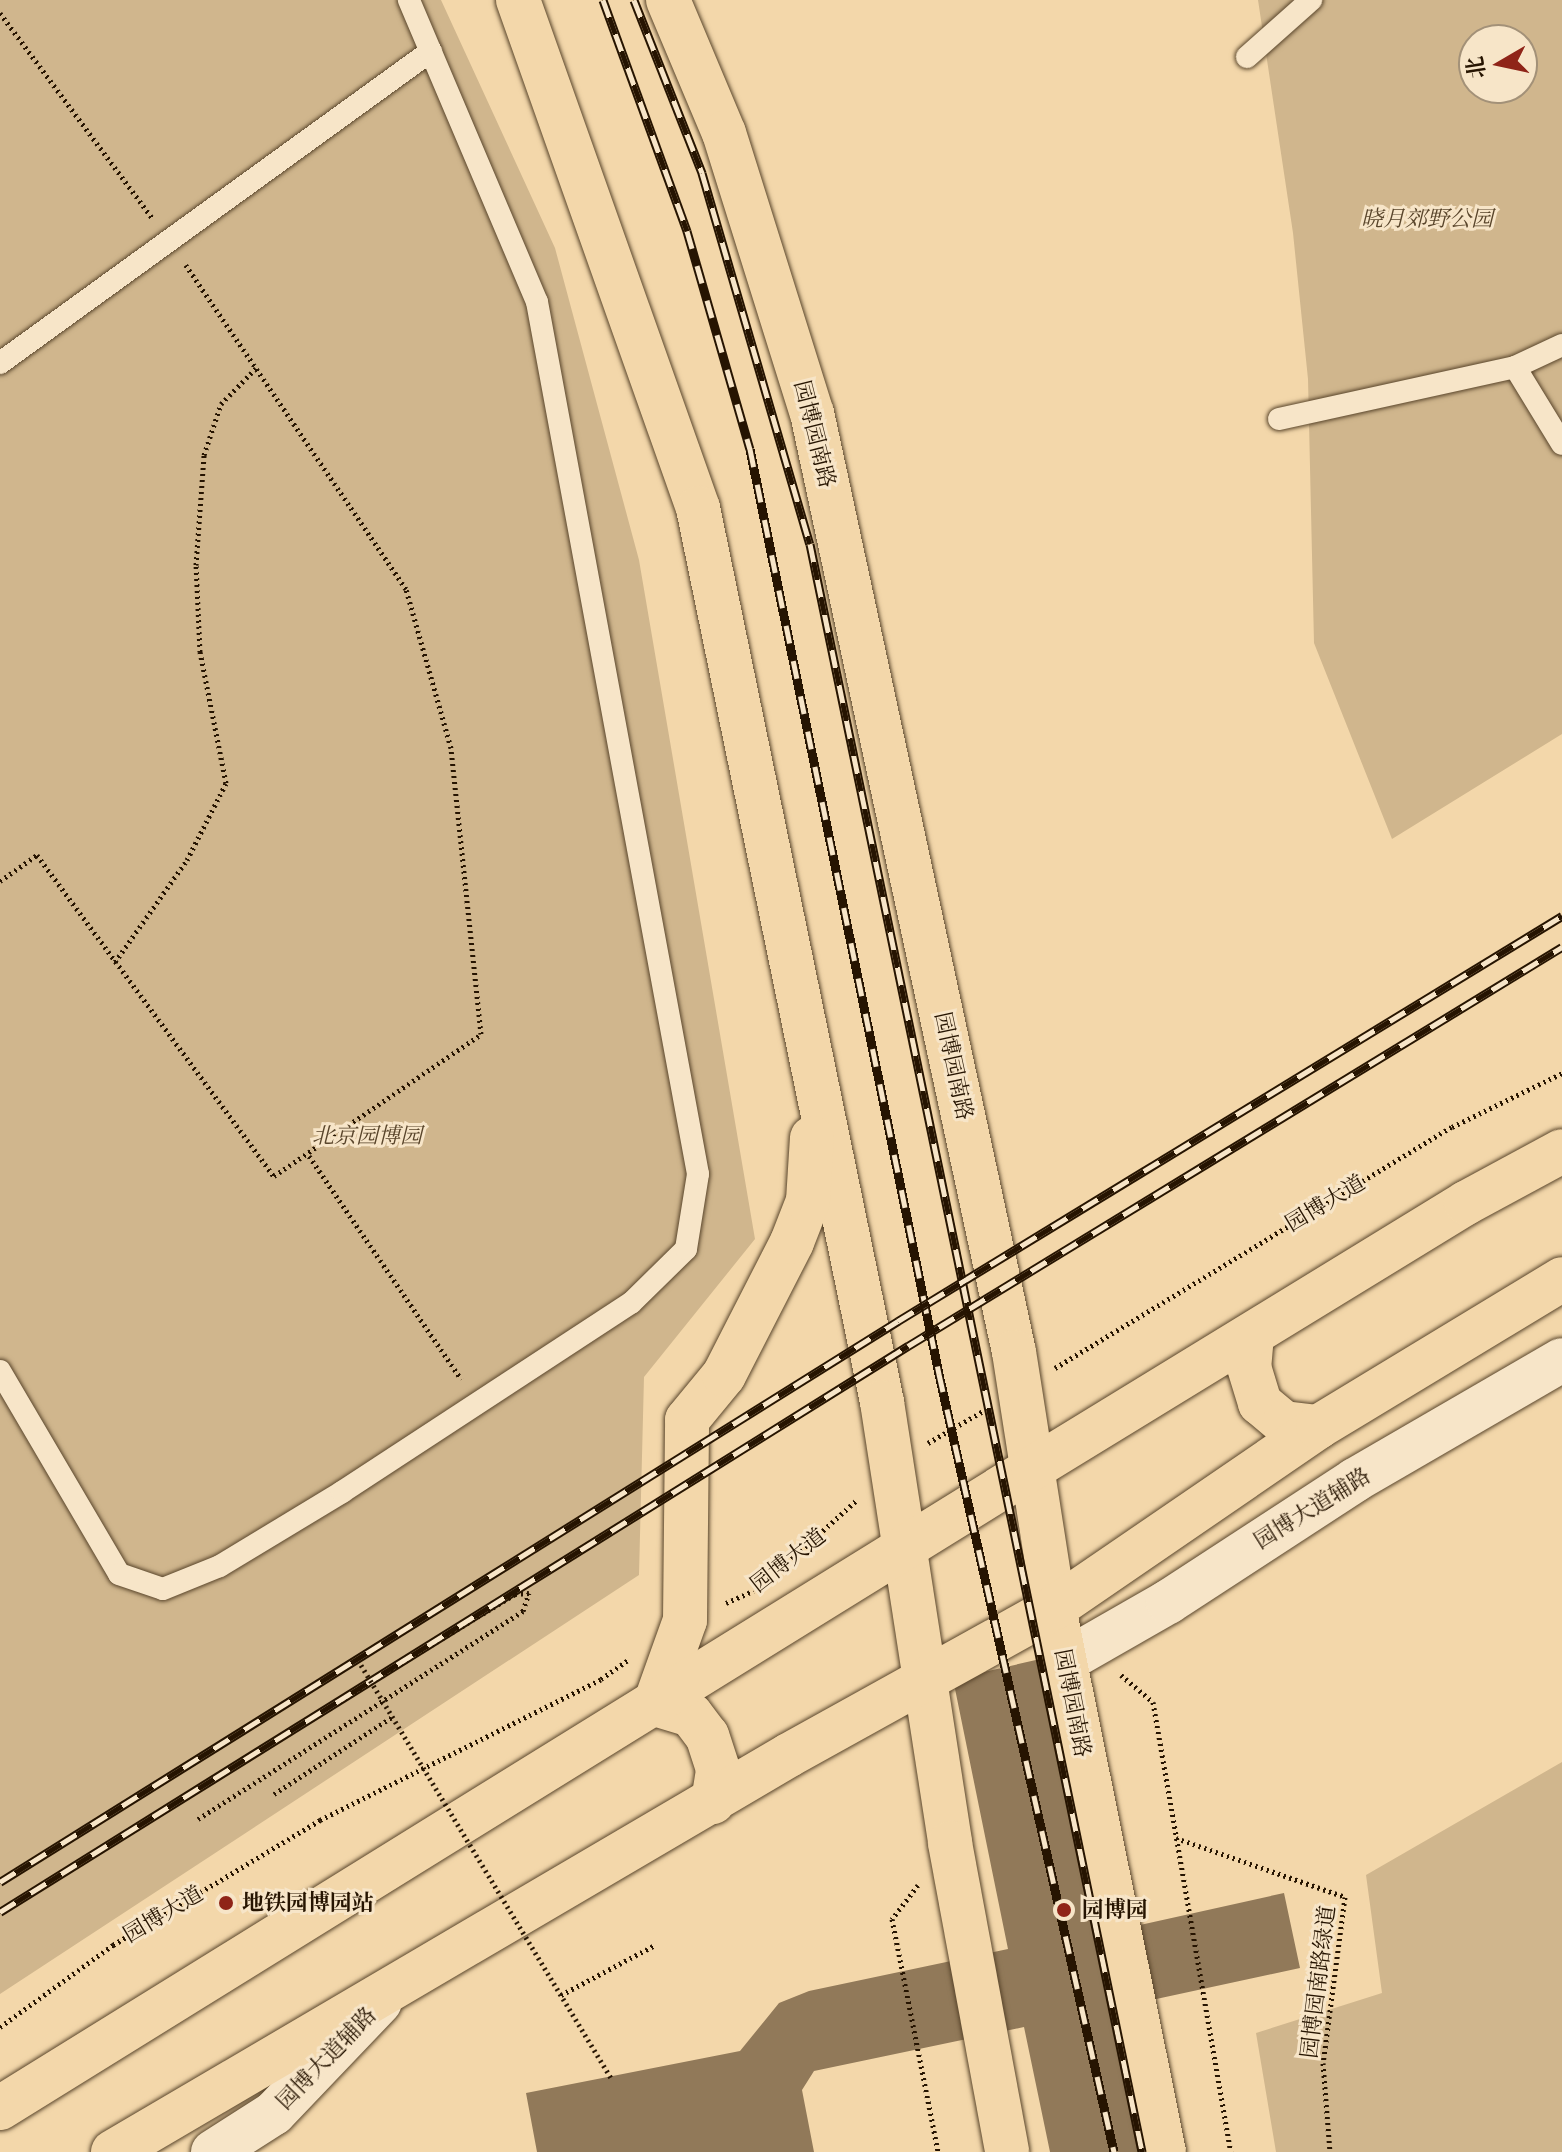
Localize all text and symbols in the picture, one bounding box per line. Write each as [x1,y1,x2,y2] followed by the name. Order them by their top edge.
[1458,24,1538,104] north arrow
[1461,55,1491,81] text: 北
[1361,206,1493,232] park label: 晓月郊野公园
[789,377,841,491] street label: 园博园南路
[930,1009,978,1123] street label: 园博园南路
[312,1123,422,1149] park label: 北京园博园
[1280,1169,1370,1237] street label: 园博大道
[1249,1462,1375,1554] street label: 园博大道辅路
[745,1523,831,1597] street label: 园博大道
[1050,1646,1096,1760] street label: 园博园南路
[118,1880,208,1948] street label: 园博大道
[242,1890,374,1916] place label: 地铁园博园站
[217,1894,235,1912] marker: 地铁园博园站
[1082,1897,1148,1923] place label: 园博园
[1053,1899,1075,1921] marker: 园博园
[1296,1904,1340,2060] street label: 园博园南路绿道
[271,2001,381,2115] street label: 园博大道辅路

